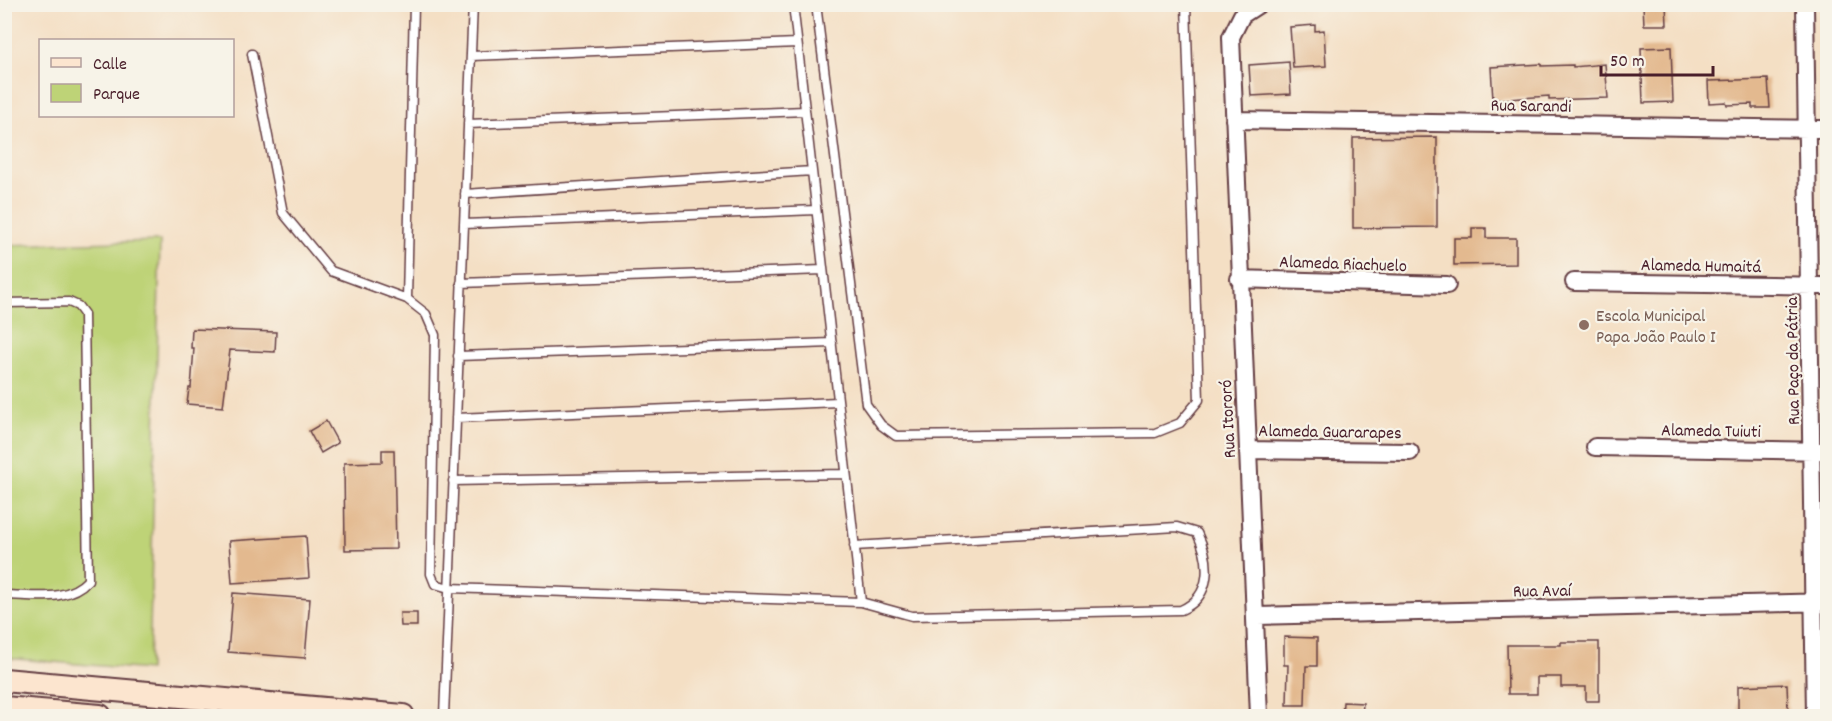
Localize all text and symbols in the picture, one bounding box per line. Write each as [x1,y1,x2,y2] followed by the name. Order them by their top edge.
[39,39,234,117] legend
[1601,39,1714,77] scale bar
[1610,50,1645,75] text: 50 m
[93,53,127,78] text: Calle
[93,83,140,108] text: Parque
[1490,94,1571,121] street label: Rua Sarandi
[1279,251,1407,280] street label: Alameda Riachuelo
[1640,254,1761,281] street label: Alameda Humaitá
[1781,296,1808,425] street label: Rua Paço da Pátria
[1596,305,1716,351] place label: Escola Municipal Papa João Paulo I
[1577,318,1591,332] marker: Escola Municipal Papa João Paulo I
[1215,379,1244,459] street label: Rua Itororó
[1661,419,1761,446] street label: Alameda Tuiuti
[1258,420,1402,447] street label: Alameda Guararapes
[1513,579,1573,606] street label: Rua Avaí

